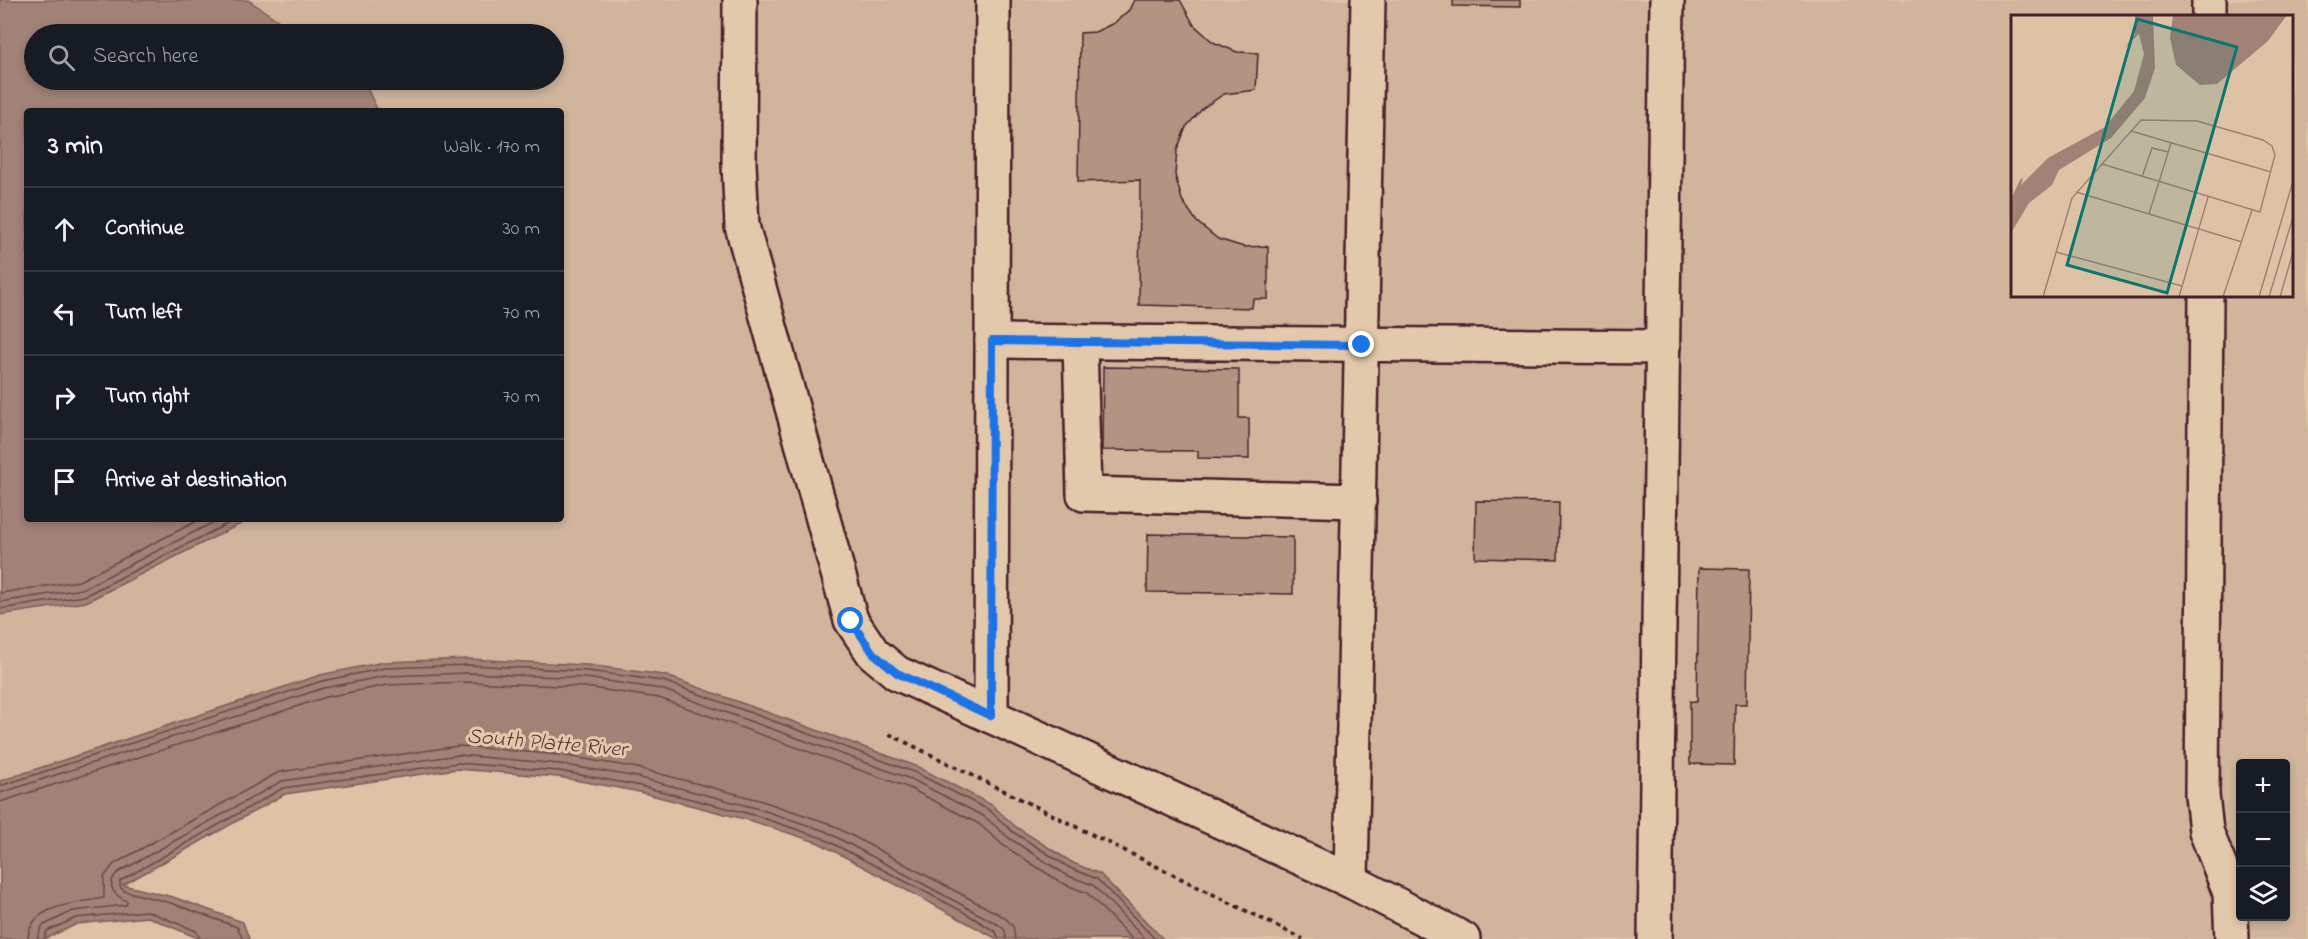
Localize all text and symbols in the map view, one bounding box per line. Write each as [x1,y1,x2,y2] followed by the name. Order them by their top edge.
[2011,15,2293,297] inset map
[24,24,564,90] search box
[45,41,78,74] icon: search
[93,41,198,73] text: Search here
[48,128,103,166] text: 3 min
[444,133,540,162] text: Walk · 170 m
[48,213,81,246] icon: ahead
[105,213,184,245] text: Continue
[503,215,540,244] text: 30 m
[48,297,81,330] icon: left
[105,297,182,329] text: Turn left
[503,299,540,328] text: 70 m
[1348,331,1374,357] route end
[48,381,81,414] icon: right
[105,381,190,413] text: Turn right
[503,383,540,412] text: 70 m
[48,465,81,498] icon: arrive
[105,465,287,497] text: Arrive at destination
[837,607,863,633] route start
[465,721,631,767] water label: South Platte River
[2236,759,2290,921] map controls
[2236,759,2290,813] button: +
[2236,813,2290,867] button: −
[2236,867,2290,921] button: layers

